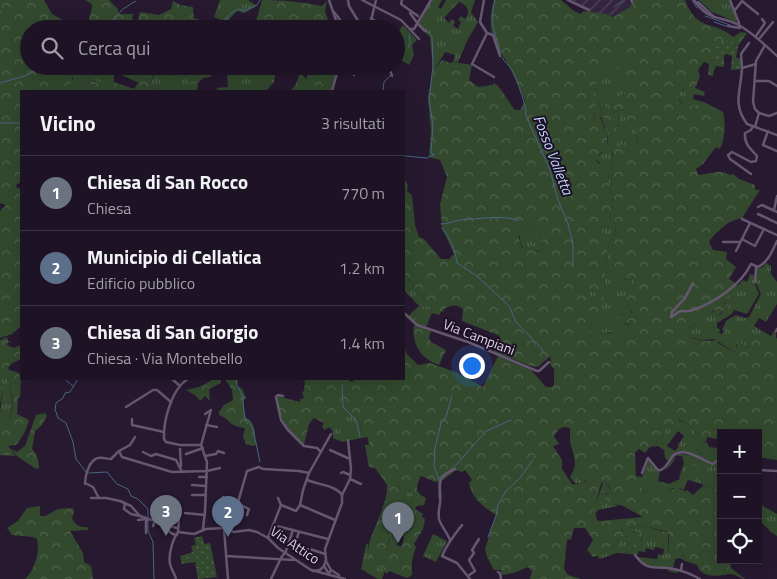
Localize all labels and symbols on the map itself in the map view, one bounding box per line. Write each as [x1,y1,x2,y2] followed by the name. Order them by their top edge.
[528,112,580,199] water label: Fosso Valletta
[440,313,518,360] street label: Via Campiani
[459,353,485,379] your location
[150,495,182,536] pin: 3
[212,496,244,537] pin: 2
[382,502,414,543] pin: 1
[266,520,324,569] street label: Via Attico

